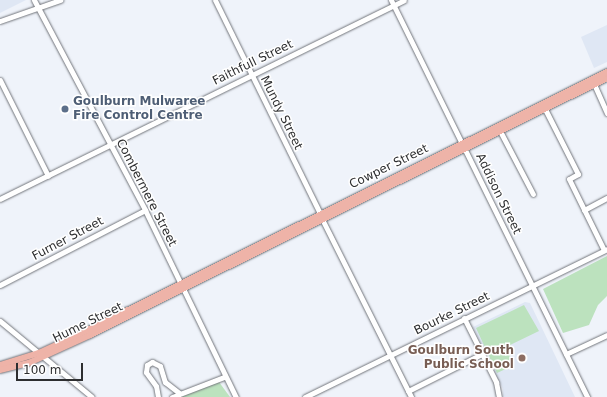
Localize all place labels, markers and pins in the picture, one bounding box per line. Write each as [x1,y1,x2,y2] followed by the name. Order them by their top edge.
[73,95,205,123] place label: Goulburn Mulwaree Fire Control Centre
[60,104,70,114] marker: Goulburn Mulwaree Fire Control Centre
[408,344,514,372] place label: Goulburn South Public School
[517,353,527,363] marker: Goulburn South Public School

